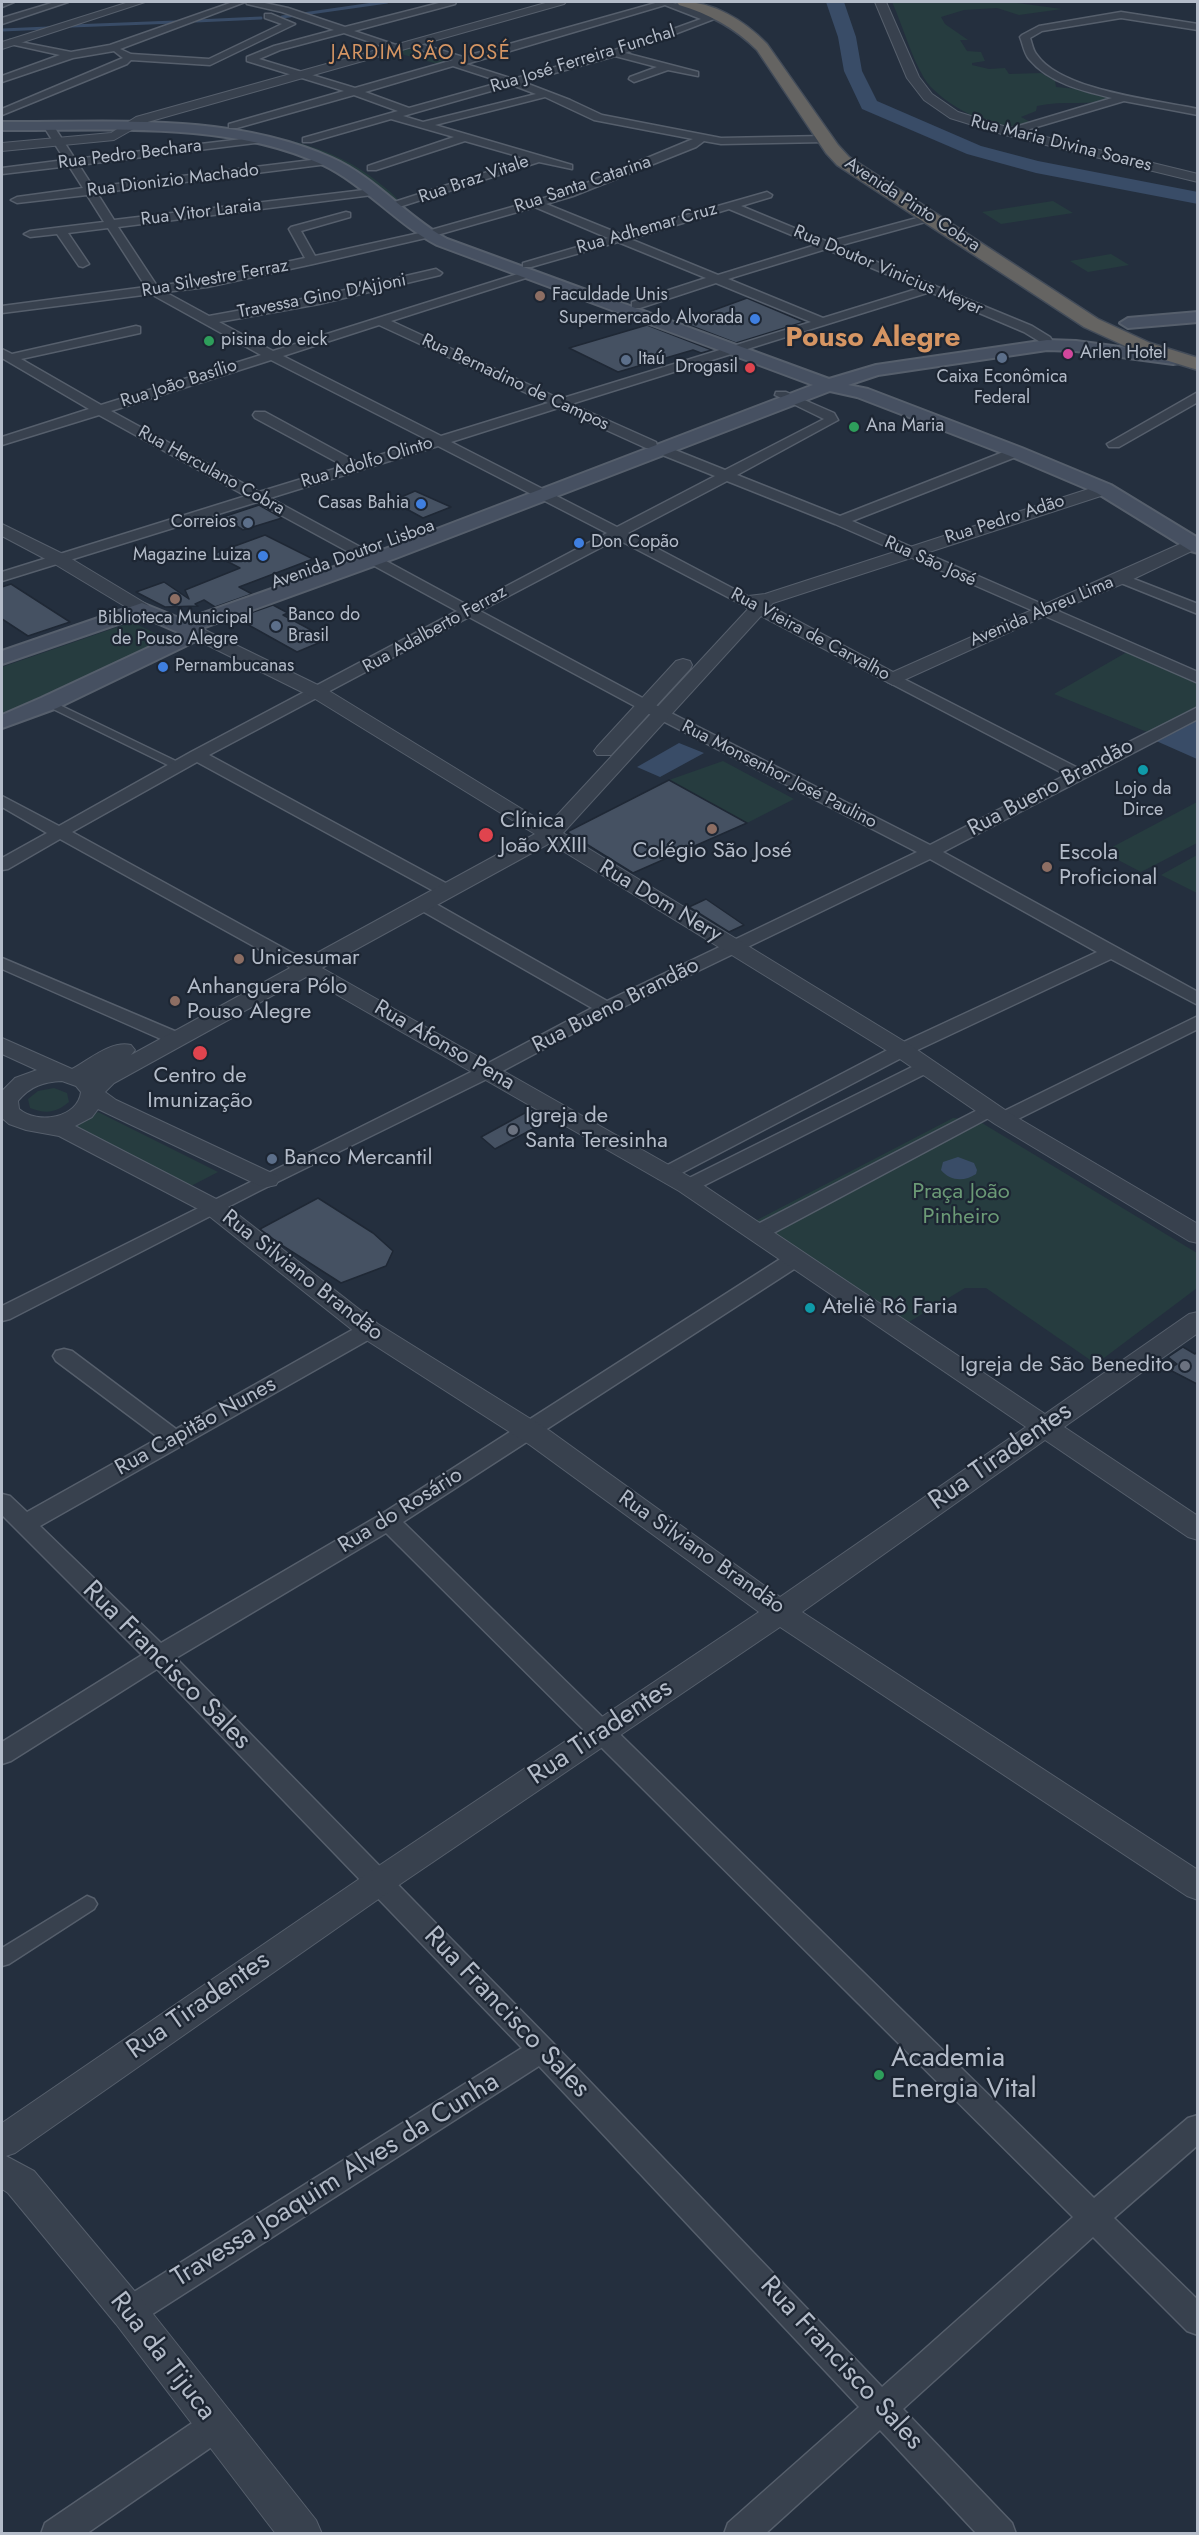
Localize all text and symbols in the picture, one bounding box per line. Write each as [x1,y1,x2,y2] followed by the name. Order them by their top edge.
[488,22,678,98] street label: Rua José Ferreira Funchal
[331,42,511,66] district label: JARDIM SÃO JOSÉ
[968,111,1154,177] street label: Rua Maria Divina Soares
[57,135,203,175] street label: Rua Pedro Bechara
[416,151,532,209] street label: Rua Braz Vitale
[512,152,654,218] street label: Rua Santa Catarina
[840,153,984,257] street label: Avenida Pinto Cobra
[86,160,260,202] street label: Rua Dionizio Machado
[140,195,262,231] street label: Rua Vitor Laraia
[574,199,720,259] street label: Rua Adhemar Cruz
[790,221,986,321] street label: Rua Doutor Vinicius Meyer
[140,255,290,303] street label: Rua Silvestre Ferraz
[236,270,408,324] street label: Travessa Gino D'Ajjoni
[552,285,668,307] place label: Faculdade Unis
[533,289,547,303] marker: Faculdade Unis
[559,308,743,330] place label: Supermercado Alvorada
[748,312,762,326] marker: Supermercado Alvorada
[785,322,961,356] district label: Pouso Alegre
[221,330,327,352] place label: pisina do eick
[418,330,612,436] street label: Rua Bernadino de Campos
[202,334,216,348] marker: pisina do eick
[1080,343,1167,365] place label: Arlen Hotel
[1061,347,1075,361] marker: Arlen Hotel
[638,349,665,371] place label: Itaú
[995,351,1009,365] marker: Caixa Econômica Federal
[619,353,633,367] marker: Itaú
[118,355,240,413] street label: Rua João Basílio
[675,357,738,379] place label: Drogasil
[743,361,757,375] marker: Drogasil
[937,367,1067,410] place label: Caixa Econômica Federal
[866,416,944,438] place label: Ana Maria
[847,420,861,434] marker: Ana Maria
[134,422,288,520] street label: Rua Herculano Cobra
[298,433,436,493] street label: Rua Adolfo Olinto
[943,491,1067,549] street label: Rua Pedro Adão
[318,493,409,515] place label: Casas Bahia
[414,497,428,511] marker: Casas Bahia
[171,512,236,534] place label: Correios
[268,515,438,595] street label: Avenida Doutor Lisboa
[241,516,255,530] marker: Correios
[591,532,679,554] place label: Don Copão
[881,532,979,592] street label: Rua São José
[572,536,586,550] marker: Don Copão
[133,545,251,567] place label: Magazine Luiza
[256,549,270,563] marker: Magazine Luiza
[967,572,1117,652] street label: Avenida Abreu Lima
[359,582,511,678] street label: Rua Adalberto Ferraz
[727,584,893,686] street label: Rua Vieira de Carvalho
[168,592,182,606] marker: Biblioteca Municipal de Pouso Alegre
[288,605,360,648] place label: Banco do Brasil
[98,608,252,650] place label: Biblioteca Municipal de Pouso Alegre
[269,619,283,633] marker: Banco do Brasil
[175,656,294,678] place label: Pernambucanas
[156,660,170,674] marker: Pernambucanas
[678,716,880,834] street label: Rua Monsenhor José Paulino
[964,733,1138,843] street label: Rua Bueno Brandão
[1136,763,1150,777] marker: Lojo da Dirce
[1115,779,1171,822] place label: Lojo da Dirce
[500,809,587,860] place label: Clínica João XXIII
[705,822,719,836] marker: Colégio São José
[477,826,495,844] marker: Clínica João XXIII
[632,839,792,865] place label: Colégio São José
[1059,841,1157,892] place label: Escola Proficional
[594,855,726,949] street label: Rua Dom Nery
[1040,860,1054,874] marker: Escola Proficional
[251,946,360,972] place label: Unicesumar
[232,952,246,966] marker: Unicesumar
[528,953,704,1059] street label: Rua Bueno Brandão
[187,975,347,1026] place label: Anhanguera Pólo Pouso Alegre
[168,994,182,1008] marker: Anhanguera Pólo Pouso Alegre
[369,995,519,1097] street label: Rua Afonso Pena
[191,1044,209,1062] marker: Centro de Imunização
[147,1064,253,1116] place label: Centro de Imunização
[525,1104,668,1156] place label: Igreja de Santa Teresinha
[506,1123,520,1137] marker: Igreja de Santa Teresinha
[284,1146,433,1172] place label: Banco Mercantil
[265,1152,279,1166] marker: Banco Mercantil
[912,1180,1010,1232] park label: Praça João Pinheiro
[216,1205,388,1347] street label: Rua Silviano Brandão
[822,1295,958,1321] place label: Ateliê Rô Faria
[803,1301,817,1315] marker: Ateliê Rô Faria
[960,1353,1173,1379] place label: Igreja de São Benedito
[1178,1359,1192,1373] marker: Igreja de São Benedito
[111,1372,281,1482] street label: Rua Capitão Nunes
[923,1396,1079,1518] street label: Rua Tiradentes
[334,1462,468,1560] street label: Rua do Rosário
[613,1486,789,1620] street label: Rua Silviano Brandão
[75,1575,257,1757] street label: Rua Francisco Sales
[523,1673,679,1793] street label: Rua Tiradentes
[416,1921,596,2105] street label: Rua Francisco Sales
[121,1945,277,2067] street label: Rua Tiradentes
[891,2043,1037,2106] place label: Academia Energia Vital
[166,2067,506,2295] street label: Travessa Joaquim Alves da Cunha
[872,2068,886,2082] marker: Academia Energia Vital
[752,2271,930,2457] street label: Rua Francisco Sales
[102,2287,222,2427] street label: Rua da Tijuca

